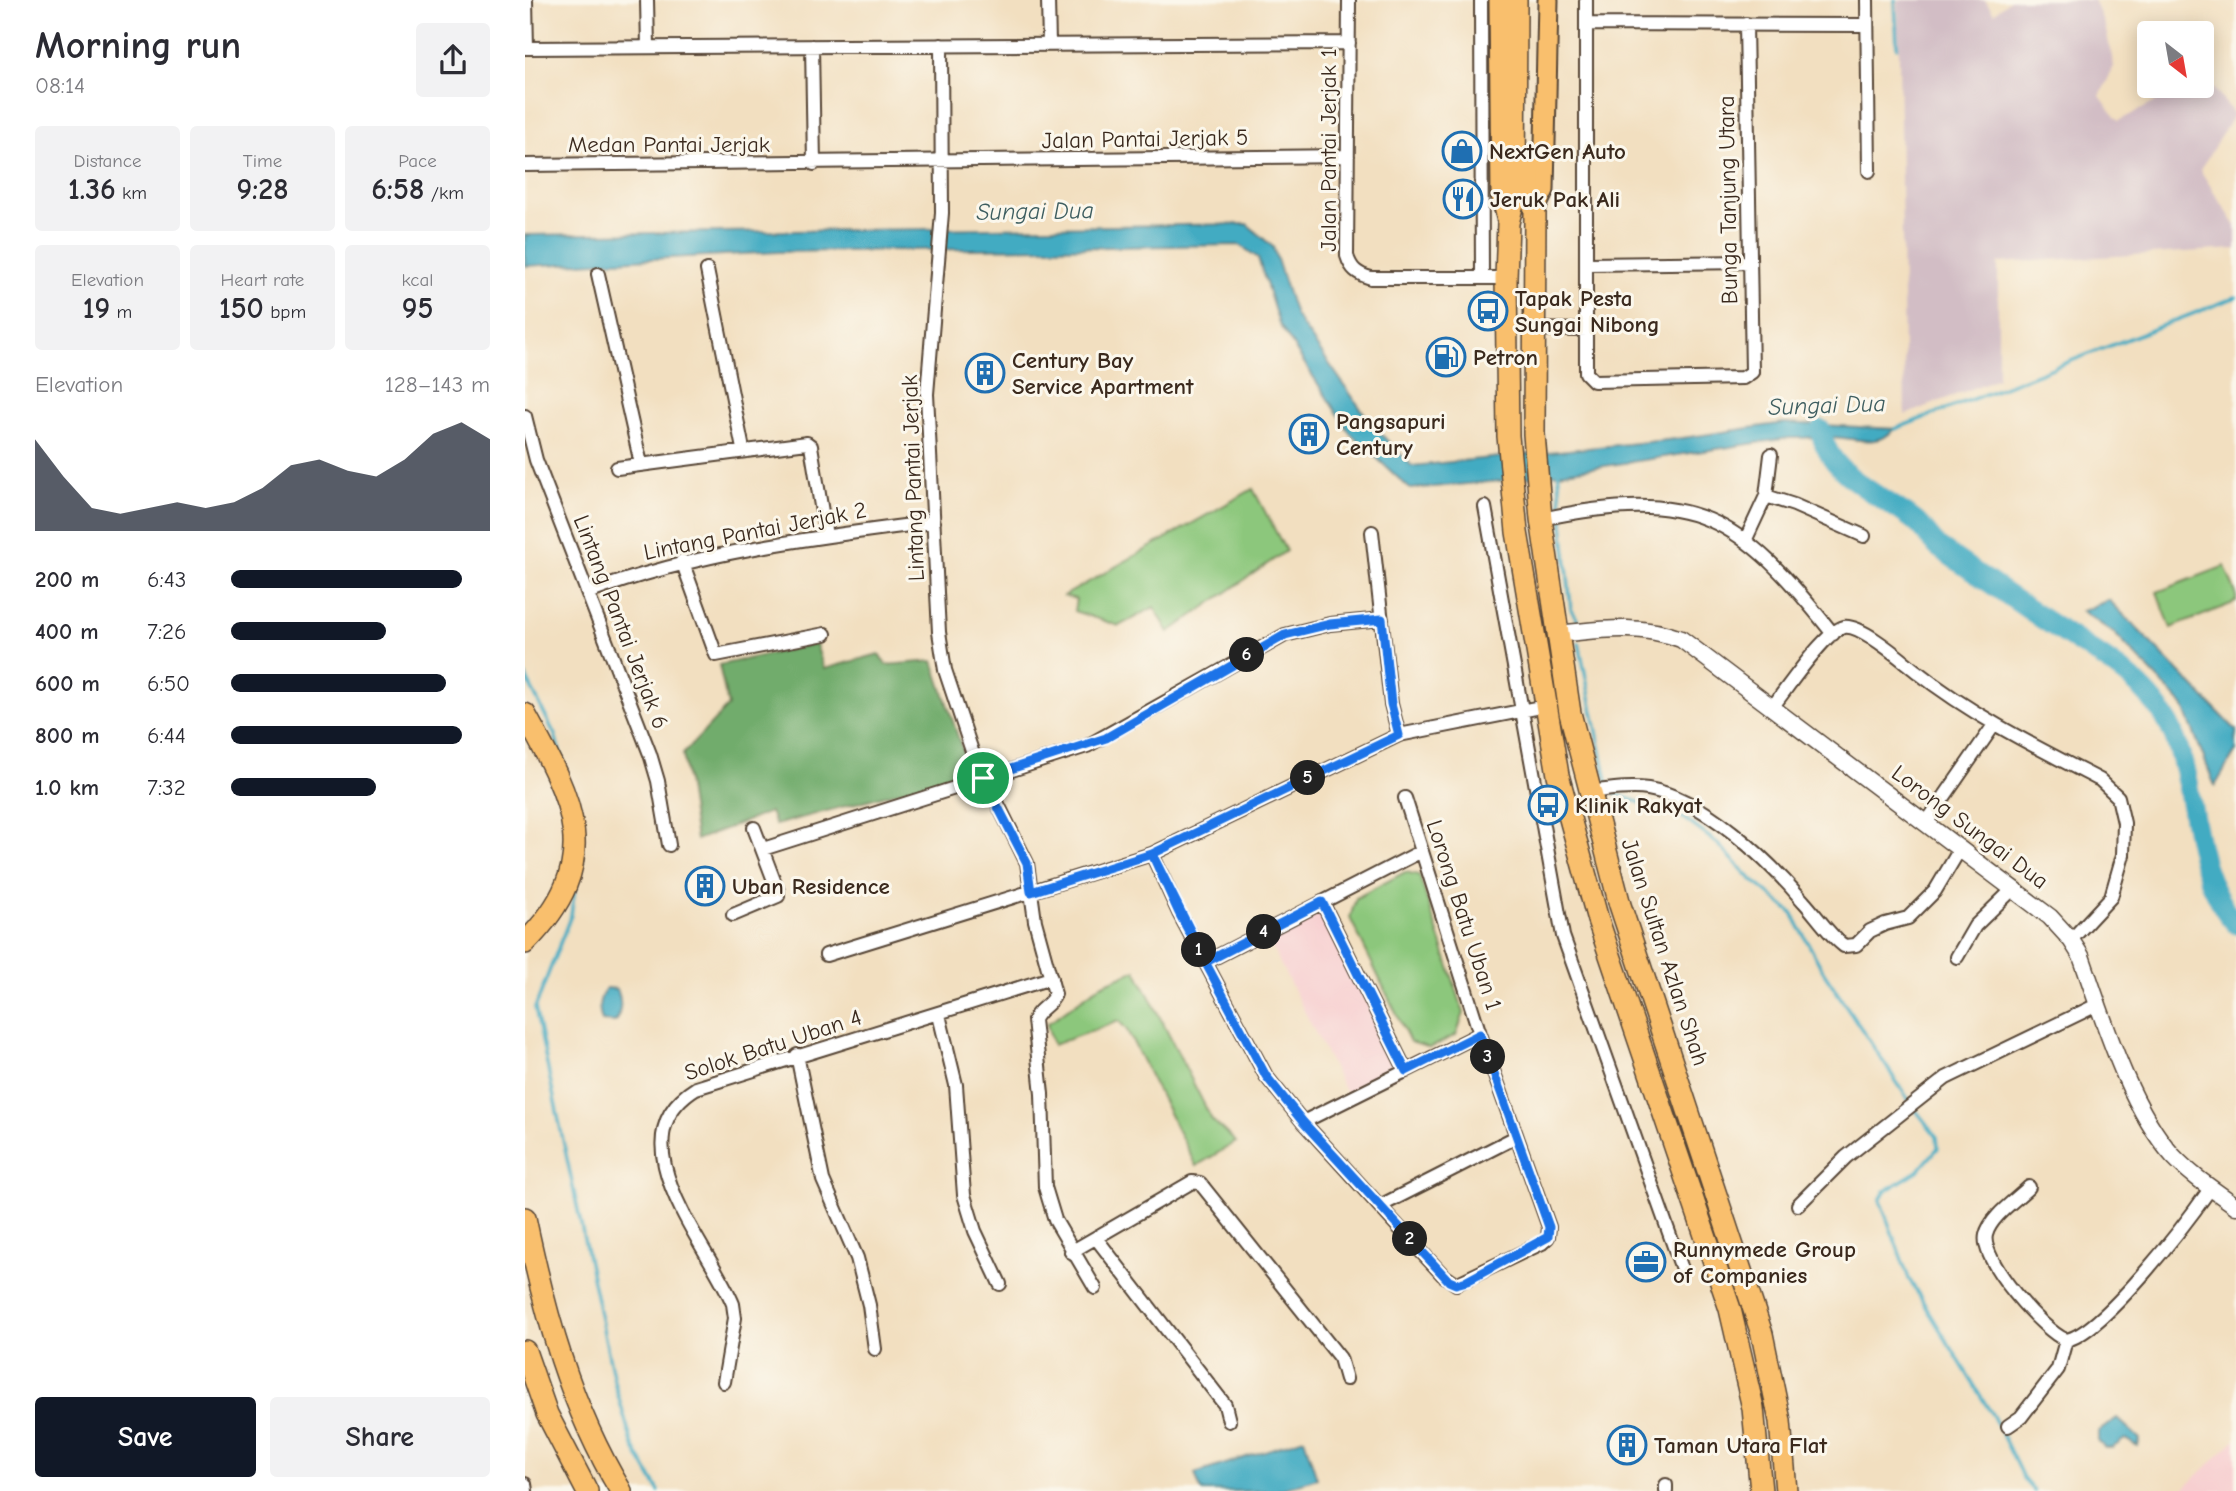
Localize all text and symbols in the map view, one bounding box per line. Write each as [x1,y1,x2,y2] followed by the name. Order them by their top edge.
[2137,21,2214,98] north arrow
[2137,21,2214,98] map controls
[416,23,490,97] button: share
[35,24,241,68] text: Morning run
[1315,48,1342,252] street label: Jalan Pantai Jerjak 1
[35,72,85,99] text: 08:14
[1713,95,1743,305] street label: Bunga Tanjung Utara
[1041,124,1249,154] street label: Jalan Pantai Jerjak 5
[1441,130,1483,172] shop icon: NextGen Auto
[568,131,770,158] street label: Medan Pantai Jerjak
[1489,138,1626,165] place label: NextGen Auto
[73,150,142,172] text: Distance
[243,150,282,172] text: Time
[398,150,437,172] text: Pace
[68,172,116,207] text: 1.36
[236,172,289,207] text: 9:28
[371,172,424,207] text: 6:58
[1442,178,1484,220] restaurant icon: Jeruk Pak Ali
[116,182,147,204] text: km
[424,182,464,204] text: /km
[1490,186,1620,213] place label: Jeruk Pak Ali
[976,196,1094,226] water label: Sungai Dua
[71,269,144,291] text: Elevation
[221,269,304,291] text: Heart rate
[402,269,433,291] text: kcal
[1515,285,1660,338] place label: Tapak Pesta Sungai Nibong
[1467,290,1509,332] bus stop icon: Tapak Pesta Sungai Nibong
[83,291,110,326] text: 19
[219,291,264,326] text: 150
[402,291,433,326] text: 95
[110,301,132,323] text: m
[264,301,306,323] text: bpm
[1425,336,1467,378] fuel station icon: Petron
[1473,344,1538,371] place label: Petron
[1012,347,1194,400] place label: Century Bay Service Apartment
[964,352,1006,394] building icon: Century Bay Service Apartment
[35,371,123,398] text: Elevation
[385,371,490,398] text: 128–143 m
[896,374,930,582] street label: Lintang Pantai Jerjak
[1768,389,1886,421] water label: Sungai Dua
[1336,408,1446,461] place label: Pangsapuri Century
[1288,413,1330,455] building icon: Pangsapuri Century
[641,496,869,566] street label: Lintang Pantai Jerjak 2
[568,511,674,733] street label: Lintang Pantai Jerjak 6
[35,566,99,593] text: 200 m
[147,566,186,593] text: 6:43
[35,618,99,645] text: 400 m
[147,618,187,645] text: 7:26
[1229,638,1265,672] pin: 6
[1242,643,1251,665] text: 6
[35,670,100,697] text: 600 m
[147,670,190,697] text: 6:50
[35,722,100,749] text: 800 m
[147,722,186,749] text: 6:44
[953,748,1013,808] pin
[964,759,1002,797] icon: arrive
[1886,759,2054,895] street label: Lorong Sungai Dua
[1291,760,1325,796] pin: 5
[1302,766,1313,788] text: 5
[35,774,99,801] text: 1.0 km
[147,774,186,801] text: 7:32
[1527,784,1569,826] bus stop icon: Klinik Rakyat
[1575,792,1703,819] place label: Klinik Rakyat
[1420,816,1508,1014] street label: Lorong Batu Uban 1
[1616,835,1714,1069] street label: Jalan Sultan Azlan Shah
[684,865,726,907] building icon: Uban Residence
[732,873,890,900] place label: Uban Residence
[1247,914,1281,950] pin: 4
[1259,920,1268,942] text: 4
[1181,932,1217,968] pin: 1
[1195,938,1202,960] text: 1
[681,1004,865,1086] street label: Solok Batu Uban 4
[1471,1040,1506,1074] pin: 3
[1483,1045,1492,1067] text: 3
[1393,1222,1428,1256] pin: 2
[1405,1227,1414,1249] text: 2
[1673,1236,1856,1289] place label: Runnymede Group of Companies
[1625,1241,1667,1283] office icon: Runnymede Group of Companies
[35,1397,256,1477] button: Save
[270,1397,490,1477] button: Share
[1606,1424,1648,1466] building icon: Taman Utara Flat
[1654,1432,1828,1459] place label: Taman Utara Flat

